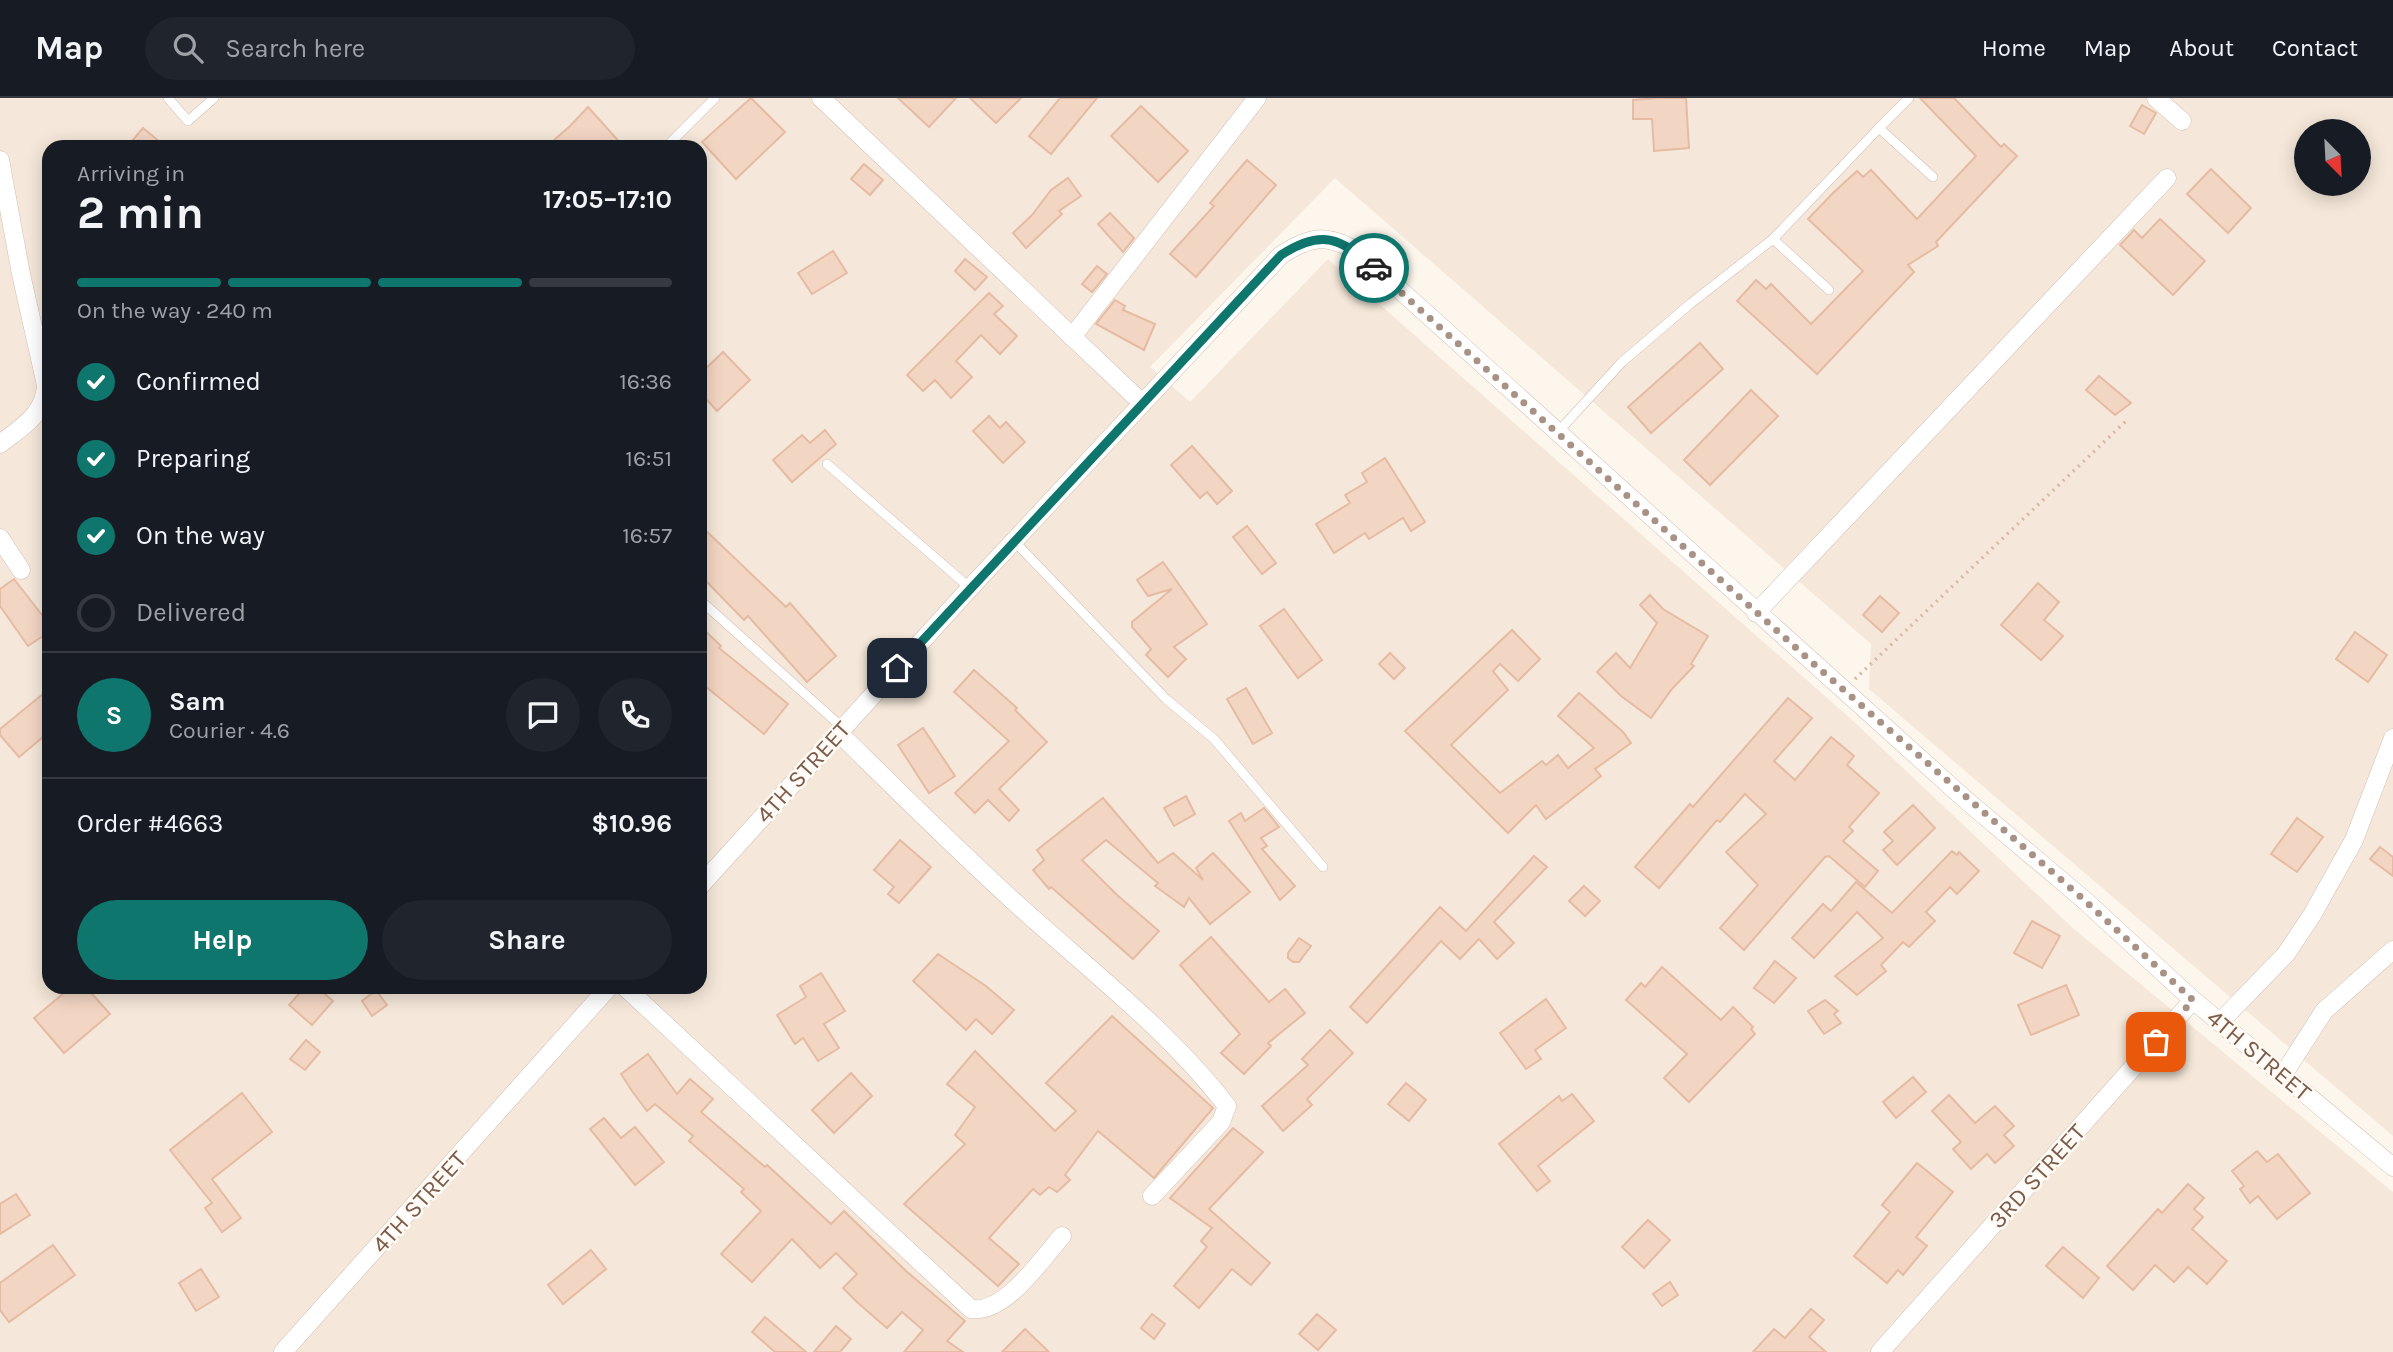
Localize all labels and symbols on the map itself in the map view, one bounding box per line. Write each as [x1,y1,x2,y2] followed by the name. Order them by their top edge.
[2294,119,2371,196] north arrow
[1339,233,1409,303] courier
[867,638,927,698] pin
[750,715,856,829] street label: 4TH STREET
[2201,1003,2317,1107] street label: 4TH STREET
[2126,1012,2186,1072] pin
[1983,1118,2091,1234] street label: 3RD STREET
[366,1145,472,1259] street label: 4TH STREET

